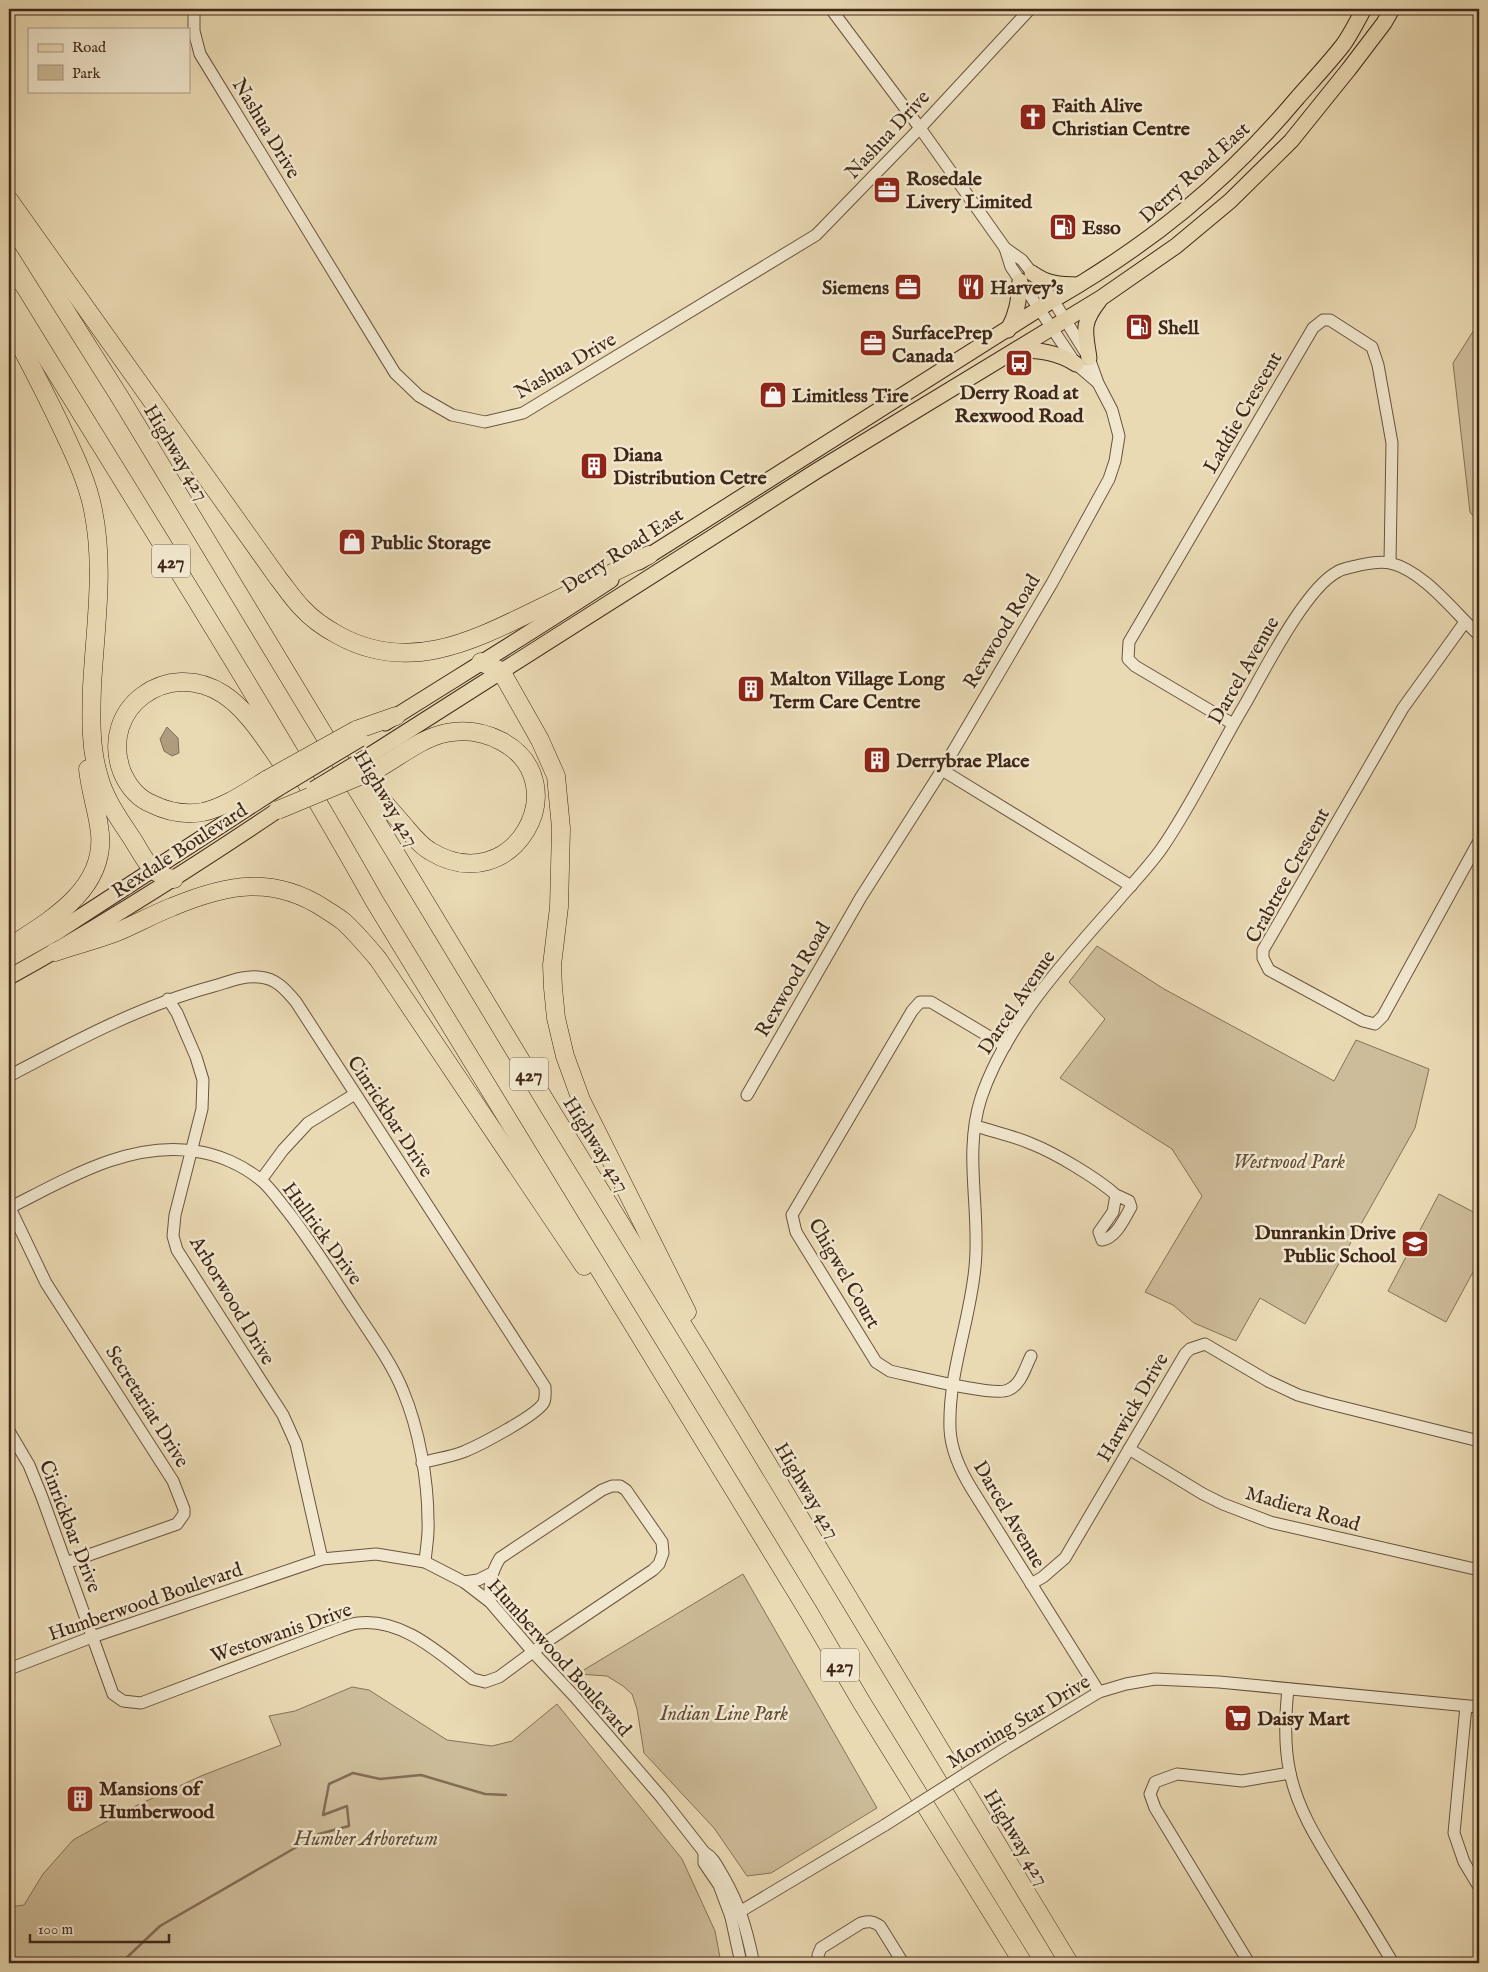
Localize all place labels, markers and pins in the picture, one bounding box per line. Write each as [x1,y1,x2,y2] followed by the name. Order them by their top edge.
[1052,94,1191,142] place label: Faith Alive Christian Centre
[1018,102,1048,132] church icon: Faith Alive Christian Centre
[906,167,1033,215] place label: Rosedale Livery Limited
[872,175,902,205] office icon: Rosedale Livery Limited
[1048,212,1078,242] fuel station icon: Esso
[1082,216,1121,241] place label: Esso
[893,272,923,302] office icon: Siemens
[956,272,986,302] restaurant icon: Harvey's
[822,276,889,301] place label: Siemens
[990,276,1063,301] place label: Harvey's
[1124,312,1154,342] fuel station icon: Shell
[1158,316,1199,341] place label: Shell
[892,321,993,369] place label: SurfacePrep Canada
[858,328,888,358] office icon: SurfacePrep Canada
[1004,348,1034,378] bus stop icon: Derry Road at Rexwood Road
[758,380,788,410] shop icon: Limitless Tire
[955,381,1085,429] place label: Derry Road at Rexwood Road
[792,384,909,409] place label: Limitless Tire
[613,443,767,491] place label: Diana Distribution Cetre
[579,451,609,481] building icon: Diana Distribution Cetre
[337,527,367,557] shop icon: Public Storage
[371,531,492,556] place label: Public Storage
[769,667,946,715] place label: Malton Village Long Term Care Centre
[736,674,766,704] building icon: Malton Village Long Term Care Centre
[862,745,892,775] building icon: Derrybrae Place
[896,749,1030,774] place label: Derrybrae Place
[1255,1221,1397,1269] place label: Dunrankin Drive Public School
[1400,1229,1430,1259] school or university icon: Dunrankin Drive Public School
[1223,1703,1253,1733] supermarket icon: Daisy Mart
[1257,1707,1350,1732] place label: Daisy Mart
[99,1777,215,1825] place label: Mansions of Humberwood
[65,1784,95,1814] building icon: Mansions of Humberwood

